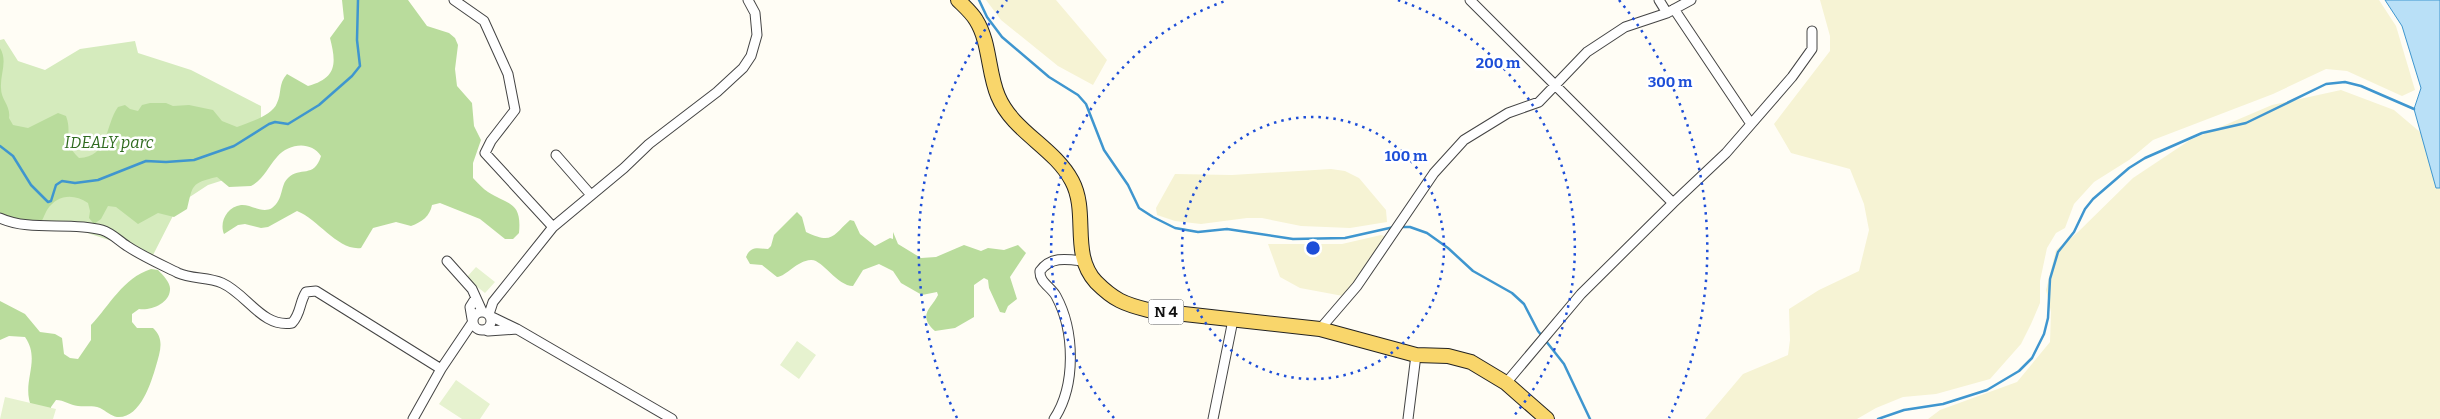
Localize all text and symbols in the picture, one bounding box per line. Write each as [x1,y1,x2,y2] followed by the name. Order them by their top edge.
[1476,54,1521,72] text: 200 m
[1648,73,1693,91] text: 300 m
[64,133,154,152] park label: IDEALY parc
[1385,147,1428,165] text: 100 m
[1304,239,1322,257] centre of rings
[1148,300,1184,324] road number: N 4

